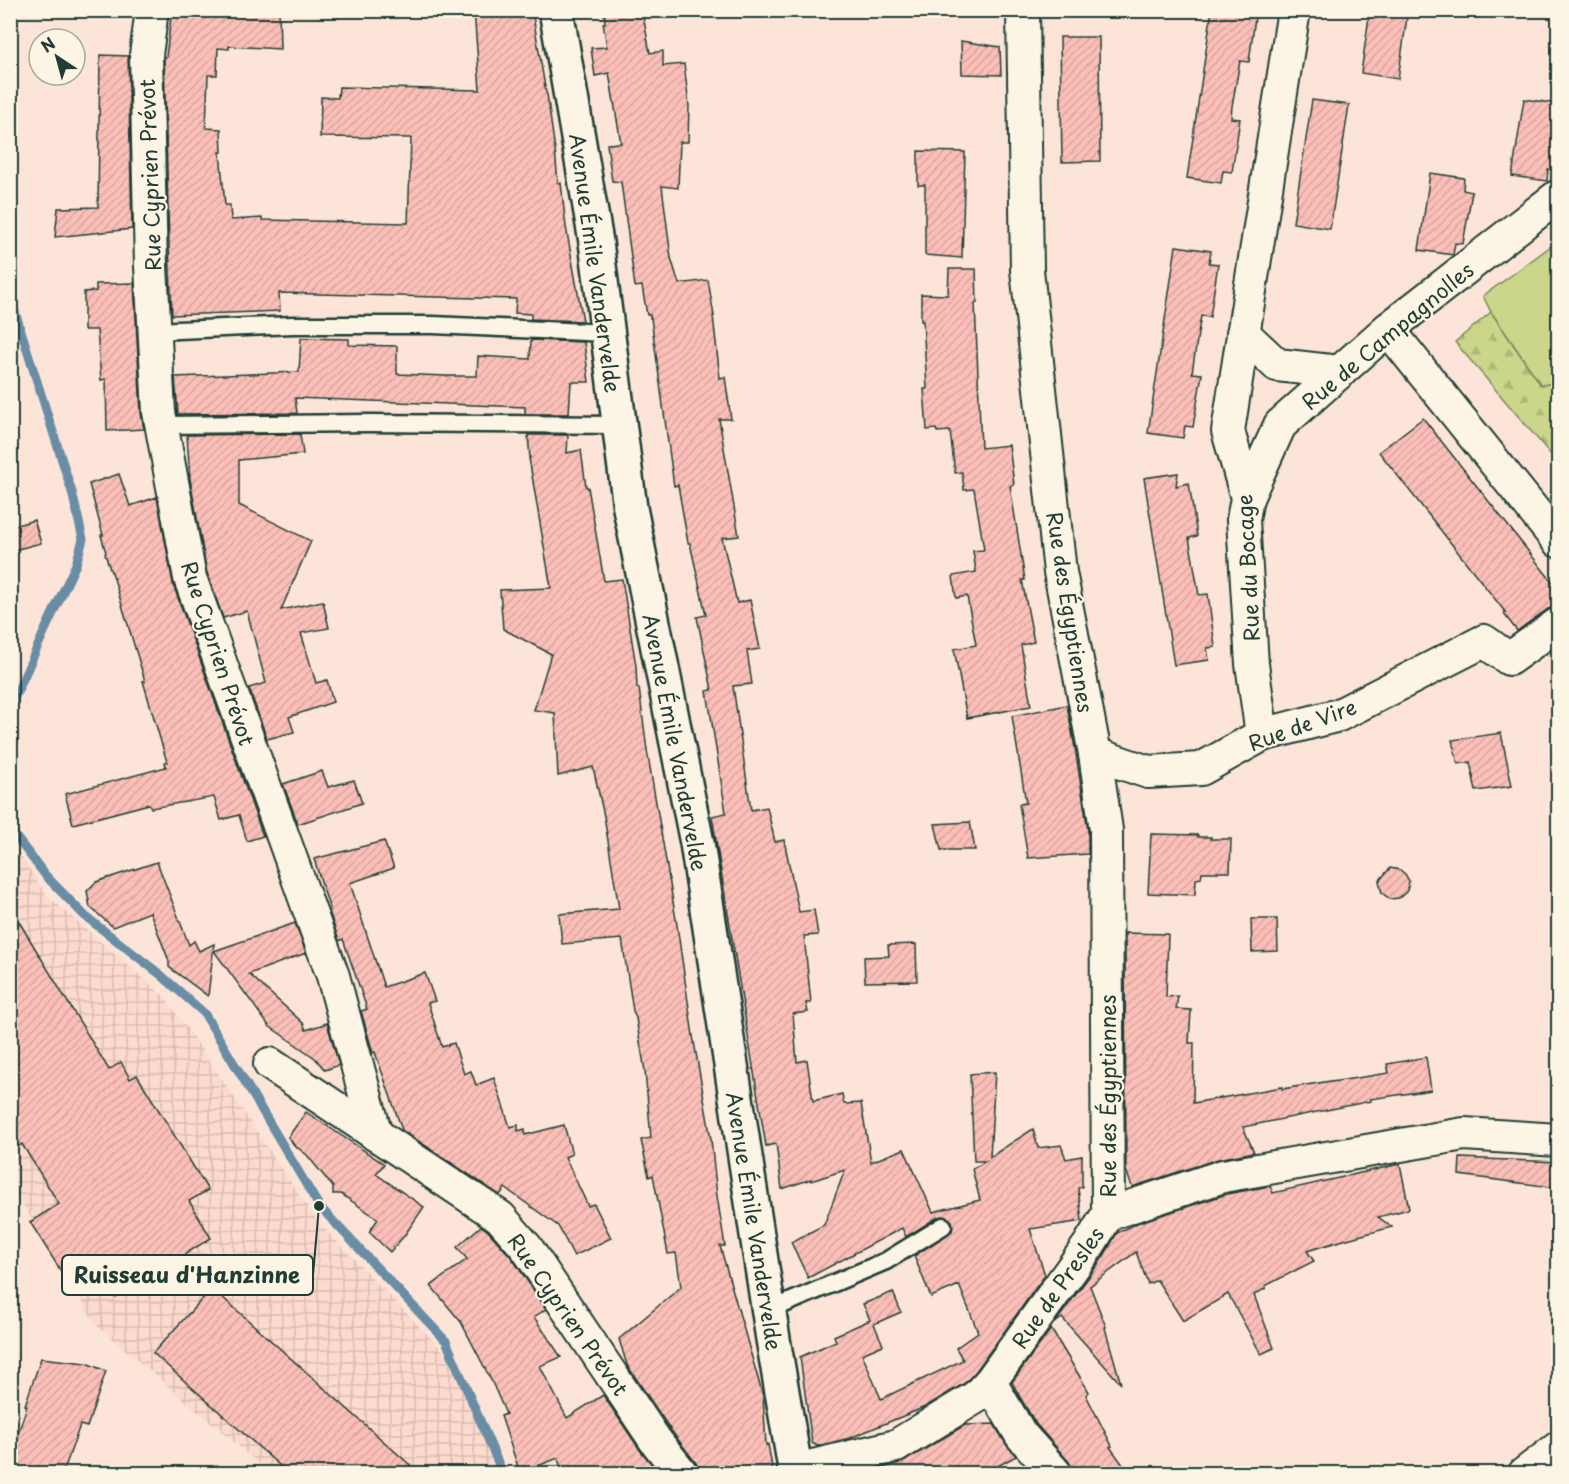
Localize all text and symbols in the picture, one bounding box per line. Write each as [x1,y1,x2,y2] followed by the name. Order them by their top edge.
[27,27,87,87] north arrow
[35,31,60,57] text: N
[130,78,168,272] street label: Rue Cyprien Prévot
[562,131,630,395] street label: Avenue Émile Vandervelde
[1294,253,1480,417] street label: Rue de Campagnolles
[1227,494,1267,642] street label: Rue du Bocage
[1039,509,1103,715] street label: Rue des Égyptiennes
[174,557,264,749] street label: Rue Cyprien Prévot
[635,611,717,873] street label: Avenue Émile Vandervelde
[1243,690,1361,758] street label: Rue de Vire
[1091,994,1123,1198] street label: Rue des Égyptiennes
[719,1089,791,1353] street label: Avenue Émile Vandervelde
[1003,1220,1111,1354] street label: Rue de Presles
[501,1226,637,1402] street label: Rue Cyprien Prévot
[62,1255,313,1295] callout: Ruisseau d'Hanzinne
[74,1257,300,1290] text: Ruisseau d'Hanzinne

